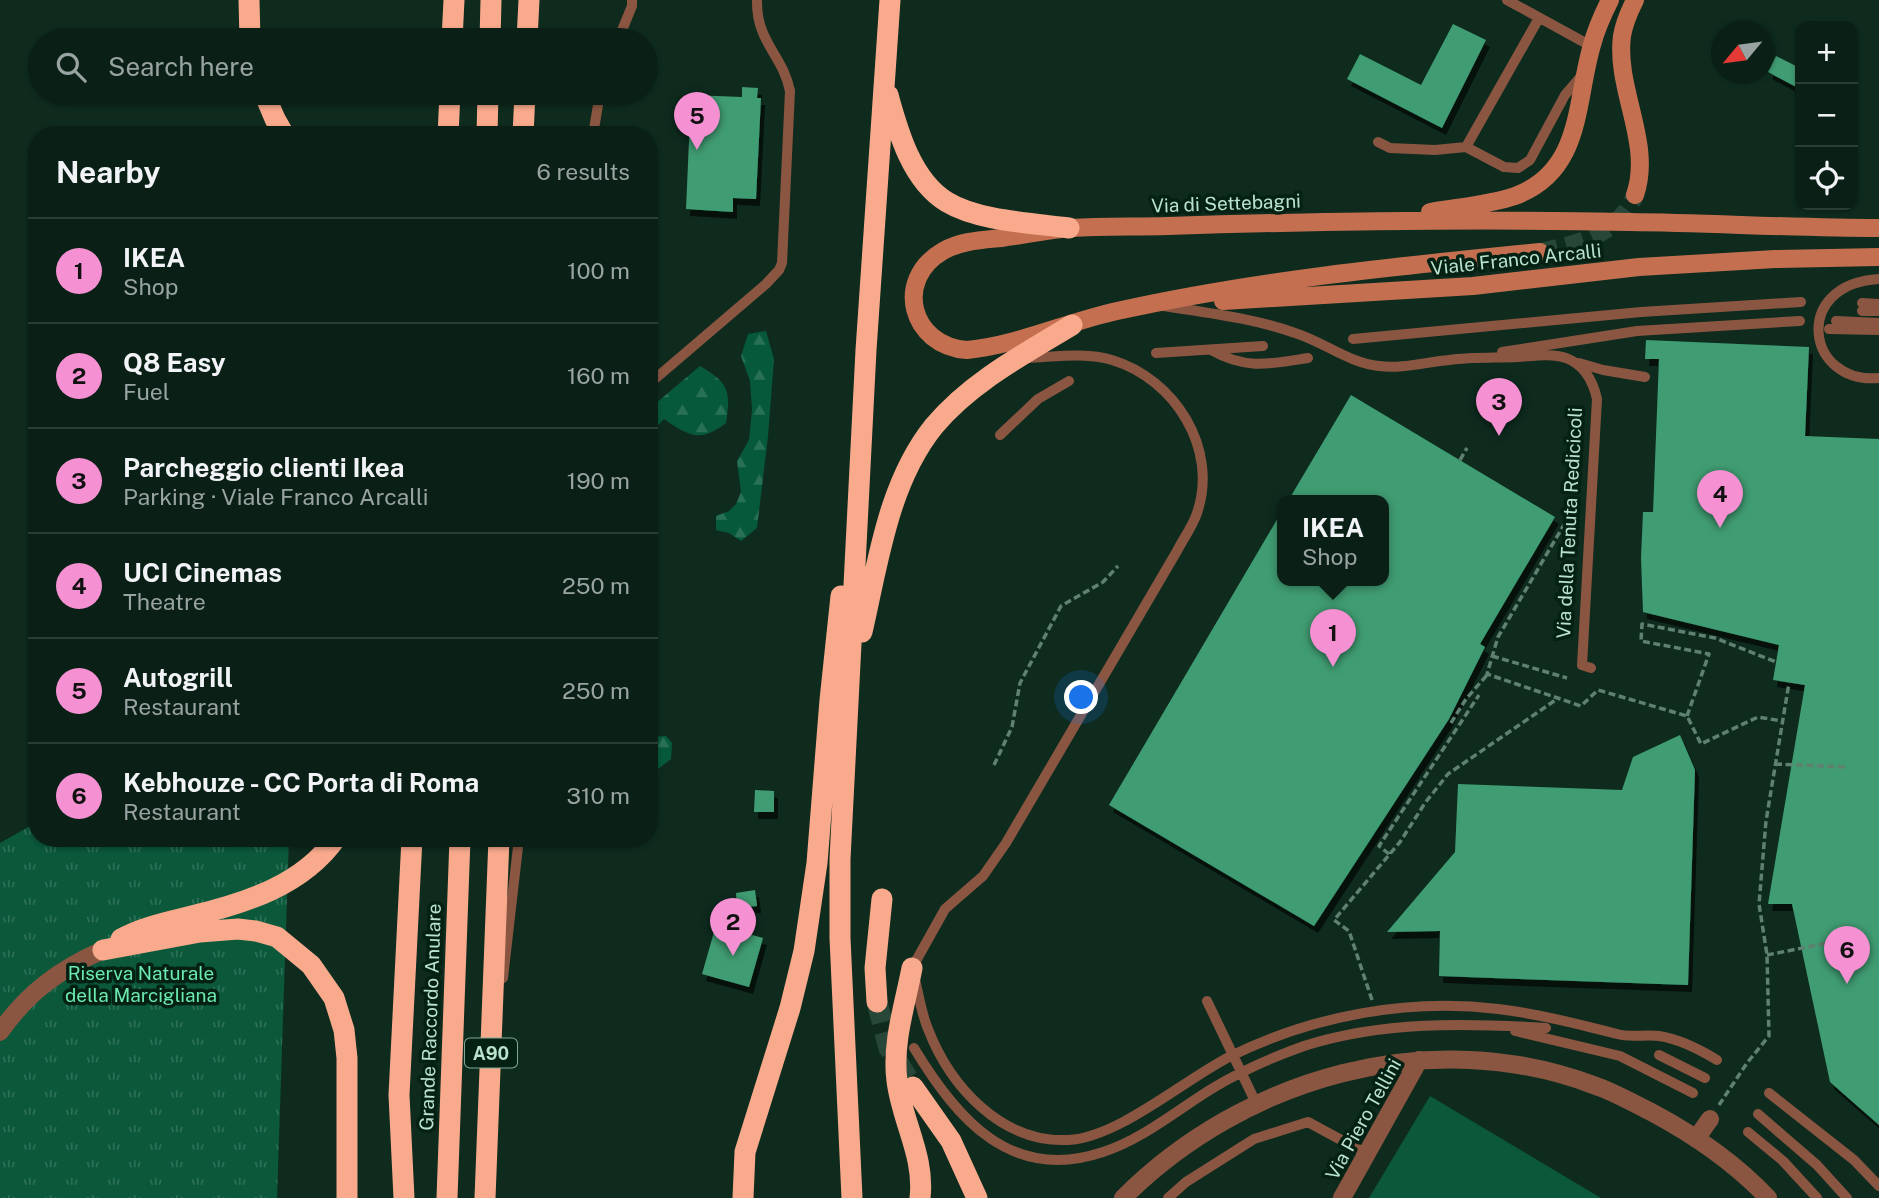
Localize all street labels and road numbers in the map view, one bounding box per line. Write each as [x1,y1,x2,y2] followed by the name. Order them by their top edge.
[1151,189,1301,217] street label: Via di Settebagni
[1430,239,1602,279] street label: Viale Franco Arcalli
[1552,407,1586,639] street label: Via della Tenuta Redicicoli
[415,903,445,1131] street label: Grande Raccordo Anulare
[465,1038,517,1068] road number: A90
[1321,1055,1405,1183] street label: Via Piero Tellini

